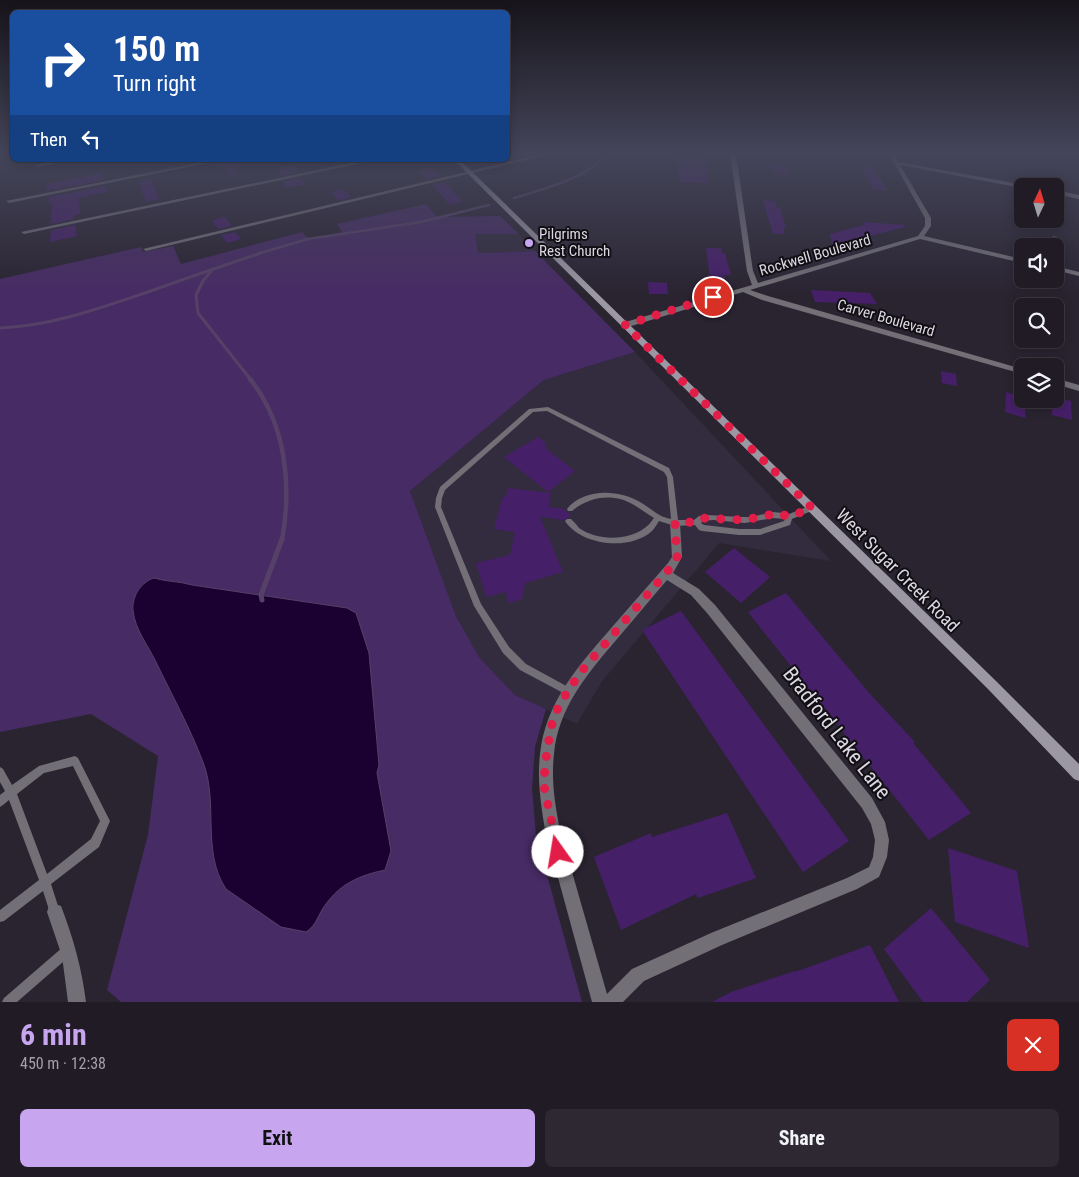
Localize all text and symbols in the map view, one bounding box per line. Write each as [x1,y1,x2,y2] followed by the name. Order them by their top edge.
[113,29,200,70] text: 150 m
[30,30,95,95] icon: right
[113,71,196,96] text: Turn right
[77,125,105,153] icon: left
[30,128,67,151] text: Then
[1014,178,1064,228] north arrow
[1014,178,1064,408] map controls
[539,225,610,260] place label: Pilgrims Rest Church
[757,230,873,280] street label: Rockwell Boulevard
[523,237,535,249] marker: Pilgrims Rest Church
[1014,238,1064,288] button: sound
[692,276,734,318] pin
[699,283,727,311] icon: arrive
[835,296,937,340] street label: Carver Boulevard
[1014,298,1064,348] button: search
[1014,358,1064,408] button: layers
[832,504,964,636] street label: West Sugar Creek Road
[778,662,896,804] street label: Bradford Lake Lane
[531,825,583,877] position arrow
[20,1017,87,1052] text: 6 min
[1007,1019,1059,1071] button: close
[20,1054,106,1073] text: 450 m · 12:38
[20,1109,535,1167] button: Exit
[545,1109,1059,1167] button: Share

